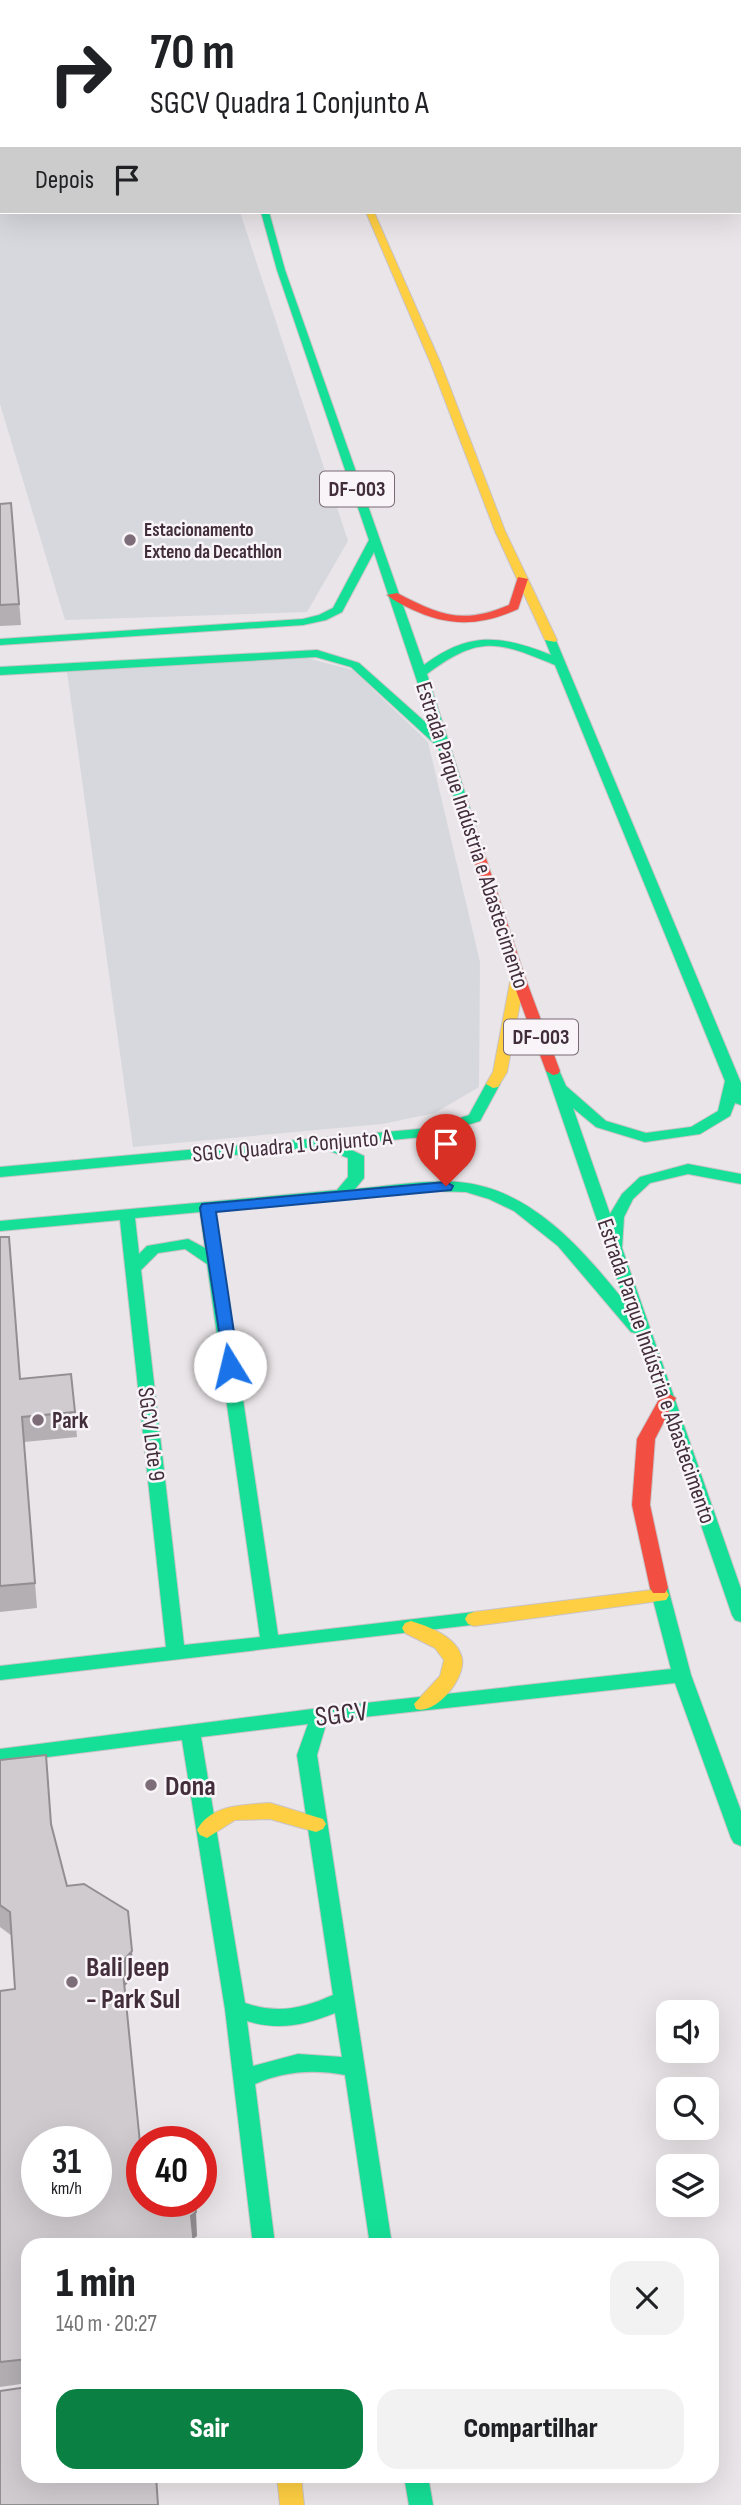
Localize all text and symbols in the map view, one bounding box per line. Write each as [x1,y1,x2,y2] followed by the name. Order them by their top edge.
[150,24,235,83] text: 70 m
[35,28,126,119] icon: right
[150,84,429,123] text: SGCV Quadra 1 Conjunto A
[108,161,146,199] icon: arrive
[35,165,94,196] text: Depois
[320,472,394,506] road number: DF-003
[144,519,282,564] place label: Estacionamento Exteno da Decathlon
[122,532,138,548] marker: Estacionamento Exteno da Decathlon
[409,679,535,992] street label: Estrada Parque Indústria e Abastecimento
[504,1020,578,1054] road number: DF-003
[416,1114,476,1186] pin
[191,1123,393,1169] street label: SGCV Quadra 1 Conjunto A
[427,1125,465,1163] icon: arrive
[591,1215,721,1527] street label: Estrada Parque Indústria e Abastecimento
[193,1329,267,1403] position arrow
[131,1386,171,1483] street label: SGCV Lote 9
[52,1407,89,1435] place label: Park
[30,1412,46,1428] marker: Park
[313,1695,370,1734] street label: SGCV
[165,1770,216,1803] place label: Dona
[143,1777,159,1793] marker: Dona
[86,1951,180,2016] place label: Bali Jeep - Park Sul
[64,1974,80,1990] marker: Bali Jeep - Park Sul
[656,2000,719,2217] map controls
[656,2000,719,2063] button: sound
[656,2077,719,2140] button: search
[126,2126,217,2217] speed limit sign: 40
[52,2141,81,2184] text: 31
[656,2154,719,2217] button: layers
[51,2178,82,2199] text: km/h
[56,2258,136,2309] text: 1 min
[610,2261,684,2335] button: close
[56,2310,157,2338] text: 140 m · 20:27
[56,2389,363,2469] button: Sair
[377,2389,684,2469] button: Compartilhar

